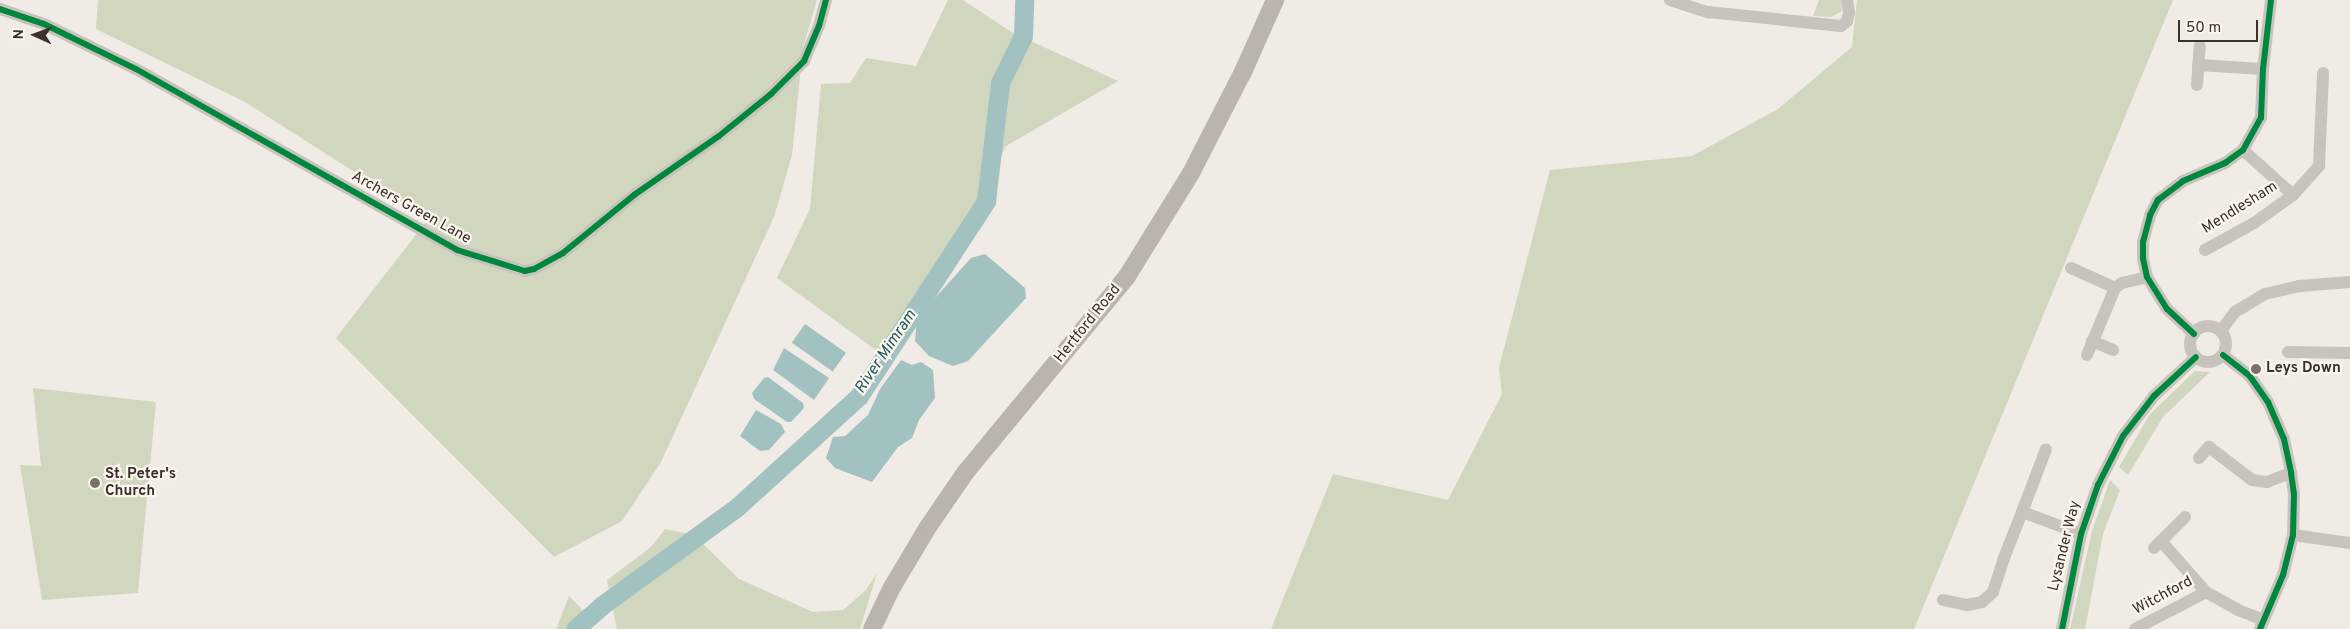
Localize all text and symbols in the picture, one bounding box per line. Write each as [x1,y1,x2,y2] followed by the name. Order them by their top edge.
[10,10,60,60] north arrow
[2180,10,2260,42] scale bar
[2186,19,2221,38] text: 50 m
[11,29,28,40] text: N
[348,168,474,248] street label: Archers Green Lane
[2199,178,2281,238] street label: Mendlesham
[1051,281,1125,367] street label: Hertford Road
[851,307,921,397] water label: River Mimram
[2266,360,2341,378] place label: Leys Down
[2250,363,2262,375] marker: Leys Down
[105,465,176,500] place label: St. Peter's Church
[89,477,101,489] marker: St. Peter's Church
[2045,499,2085,593] street label: Lysander Way
[2130,573,2196,619] street label: Witchford

